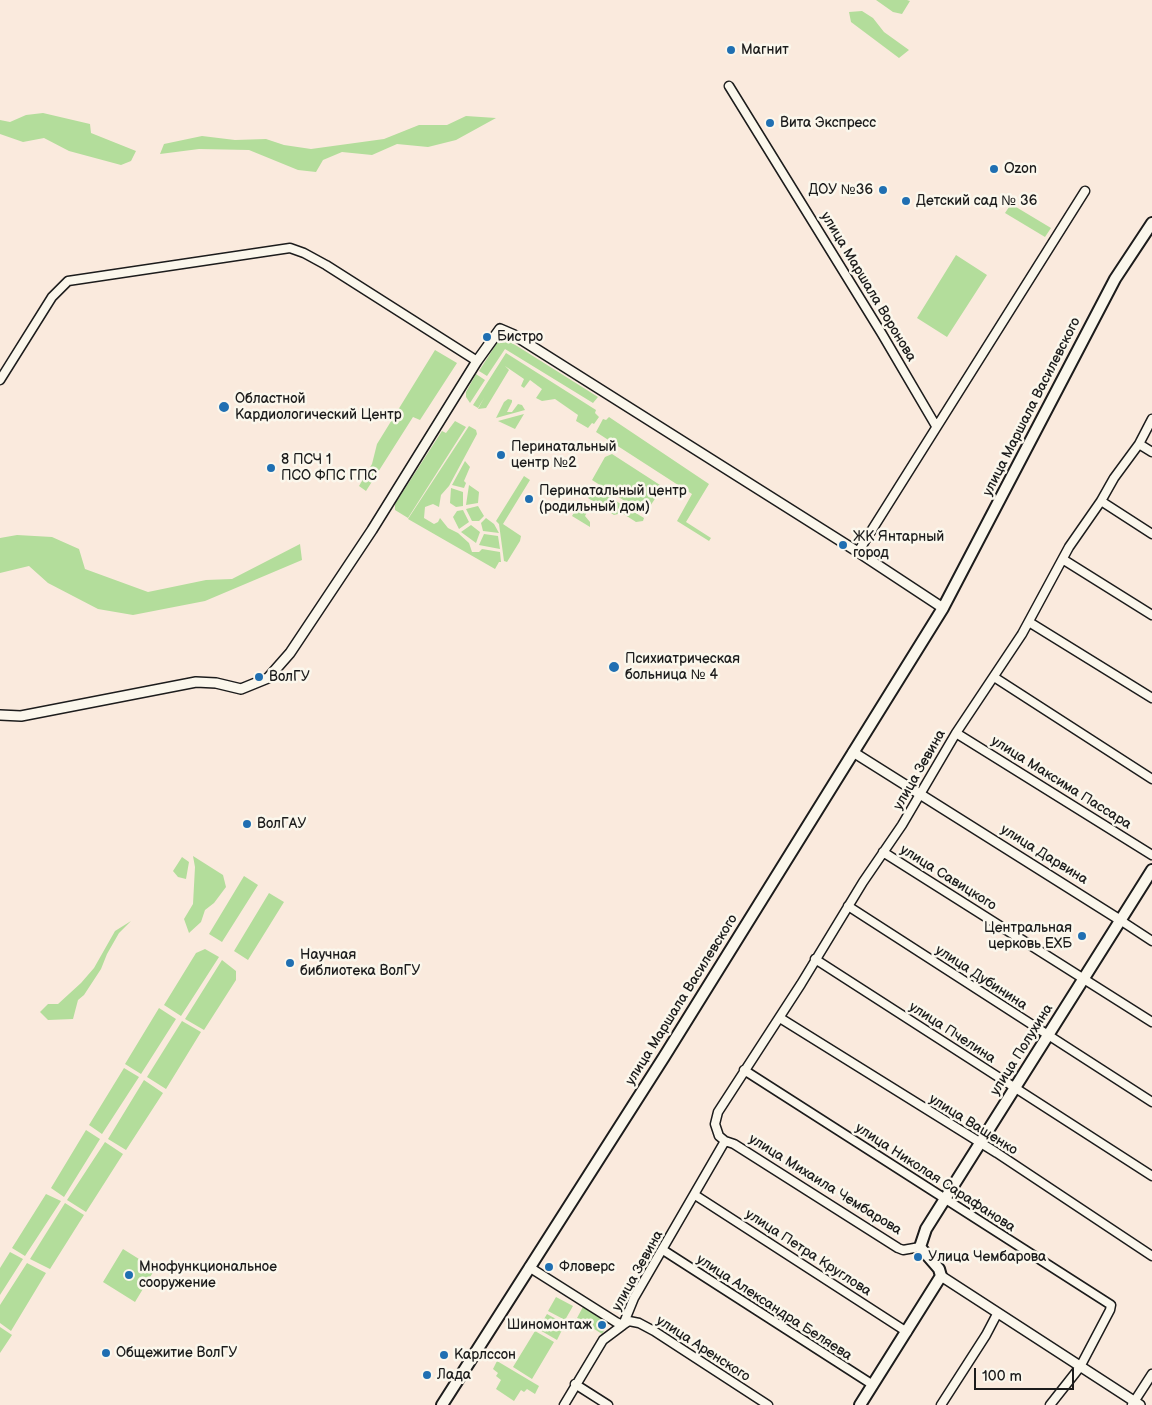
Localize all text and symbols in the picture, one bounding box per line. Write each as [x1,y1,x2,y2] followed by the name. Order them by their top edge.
[741,42,789,58] place label: Магнит
[725,44,737,56] marker: Магнит
[780,115,876,131] place label: Вита Экспресс
[764,117,776,129] marker: Вита Экспресс
[1004,161,1037,177] place label: Ozon
[988,163,1000,175] marker: Ozon
[809,182,873,198] place label: ДОУ №36
[877,184,889,196] marker: ДОУ №36
[916,193,1037,209] place label: Детский сад № 36
[900,195,912,207] marker: Детский сад № 36
[817,209,919,365] street label: улица Маршала Воронова
[980,315,1084,499] street label: улица Маршала Василевского
[497,329,543,345] place label: Бистро
[481,331,493,343] marker: Бистро
[235,391,402,424] place label: Областной Кардиологический Центр
[217,400,231,414] marker: Областной Кардиологический Центр
[511,439,617,472] place label: Перинатальный центр №2
[495,449,507,461] marker: Перинатальный центр №2
[281,452,377,484] place label: 8 ПСЧ 1 ПСО ФПС ГПС
[265,462,277,474] marker: 8 ПСЧ 1 ПСО ФПС ГПС
[539,483,687,516] place label: Перинатальный центр (родильный дом)
[523,493,535,505] marker: Перинатальный центр (родильный дом)
[853,529,944,562] place label: ЖК Янтарный город
[837,539,849,551] marker: ЖК Янтарный город
[625,651,740,684] place label: Психиатрическая больница № 4
[607,660,621,674] marker: Психиатрическая больница № 4
[269,669,310,685] place label: ВолГУ
[253,671,265,683] marker: ВолГУ
[890,727,950,813] street label: улица Зевина
[988,733,1134,833] street label: улица Максима Пассара
[257,816,306,832] place label: ВолГАУ
[241,818,253,830] marker: ВолГАУ
[997,821,1091,889] street label: улица Дарвина
[897,842,999,914] street label: улица Савицкого
[622,912,742,1088] street label: улица Маршала Василевского
[984,920,1072,952] place label: Центральная церковь ЕХБ
[1076,930,1088,942] marker: Центральная церковь ЕХБ
[932,942,1030,1014] street label: улица Дубинина
[300,947,420,980] place label: Научная библиотека ВолГУ
[284,957,296,969] marker: Научная библиотека ВолГУ
[905,999,999,1067] street label: улица Пчелина
[987,1001,1057,1099] street label: улица Полухина
[926,1091,1020,1159] street label: улица Ващенко
[852,1120,1018,1236] street label: улица Николая Сарафанова
[745,1131,905,1239] street label: улица Михаила Чембарова
[742,1206,874,1300] street label: улица Петра Круглова
[609,1228,667,1314] street label: улица Зевина
[928,1249,1046,1265] place label: Улица Чембарова
[693,1251,855,1365] street label: улица Александра Беляева
[912,1251,924,1263] marker: Улица Чембарова
[139,1259,277,1292] place label: Мнофункциональное сооружение
[559,1259,615,1275] place label: Фловерс
[543,1261,555,1273] marker: Фловерс
[123,1269,135,1281] marker: Мнофункциональное сооружение
[653,1312,753,1386] street label: улица Аренского
[507,1317,592,1333] place label: Шиномонтаж
[596,1319,608,1331] marker: Шиномонтаж
[116,1345,237,1361] place label: Общежитие ВолГУ
[100,1347,112,1359] marker: Общежитие ВолГУ
[454,1347,516,1363] place label: Карлссон
[438,1349,450,1361] marker: Карлссон
[977,1358,1077,1390] scale bar
[437,1367,471,1383] place label: Лада
[982,1367,1022,1386] text: 100 m
[421,1369,433,1381] marker: Лада

